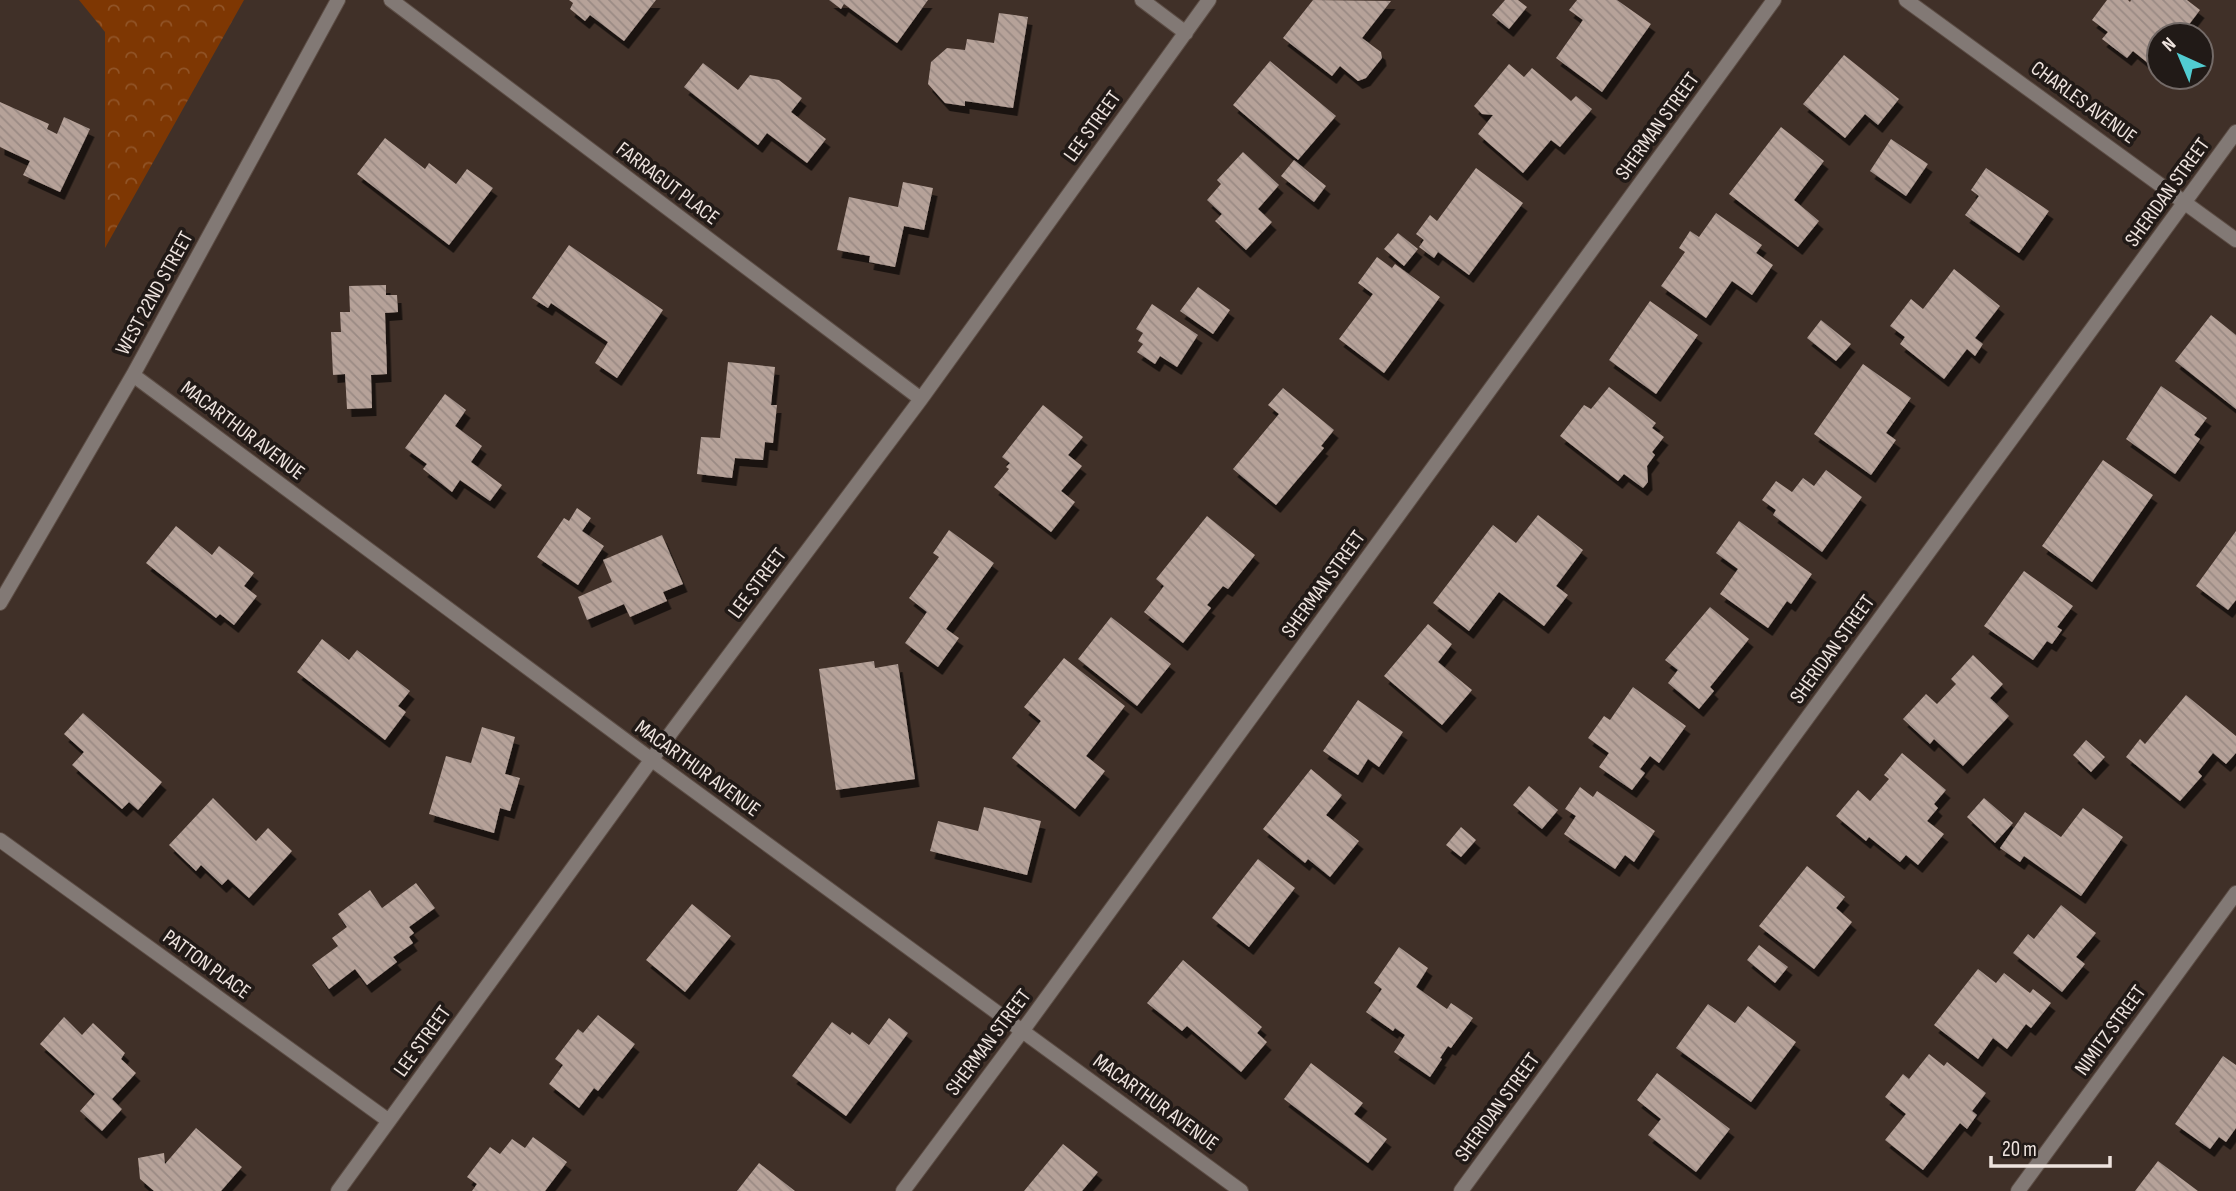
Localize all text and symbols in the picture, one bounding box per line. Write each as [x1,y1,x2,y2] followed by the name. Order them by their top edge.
[2145,21,2215,91] north arrow
[2158,33,2181,57] text: N
[2026,56,2141,149] street label: CHARLES AVENUE
[1610,67,1705,185] street label: SHERMAN STREET
[1058,86,1127,167] street label: LEE STREET
[2120,133,2215,252] street label: SHERIDAN STREET
[611,137,724,230] street label: FARRAGUT PLACE
[110,227,199,359] street label: WEST 22ND STREET
[176,376,310,485] street label: MACARTHUR AVENUE
[1276,525,1371,643] street label: SHERMAN STREET
[723,543,792,623] street label: LEE STREET
[1785,590,1880,709] street label: SHERIDAN STREET
[630,715,765,822] street label: MACARTHUR AVENUE
[158,924,255,1005] street label: PATTON PLACE
[2069,980,2152,1080] street label: NIMITZ STREET
[940,984,1037,1100] street label: SHERMAN STREET
[388,1001,457,1082] street label: LEE STREET
[1450,1048,1545,1167] street label: SHERIDAN STREET
[1088,1049,1223,1156] street label: MACARTHUR AVENUE
[1991,1124,2110,1168] scale bar
[2002,1137,2037,1162] text: 20 m

